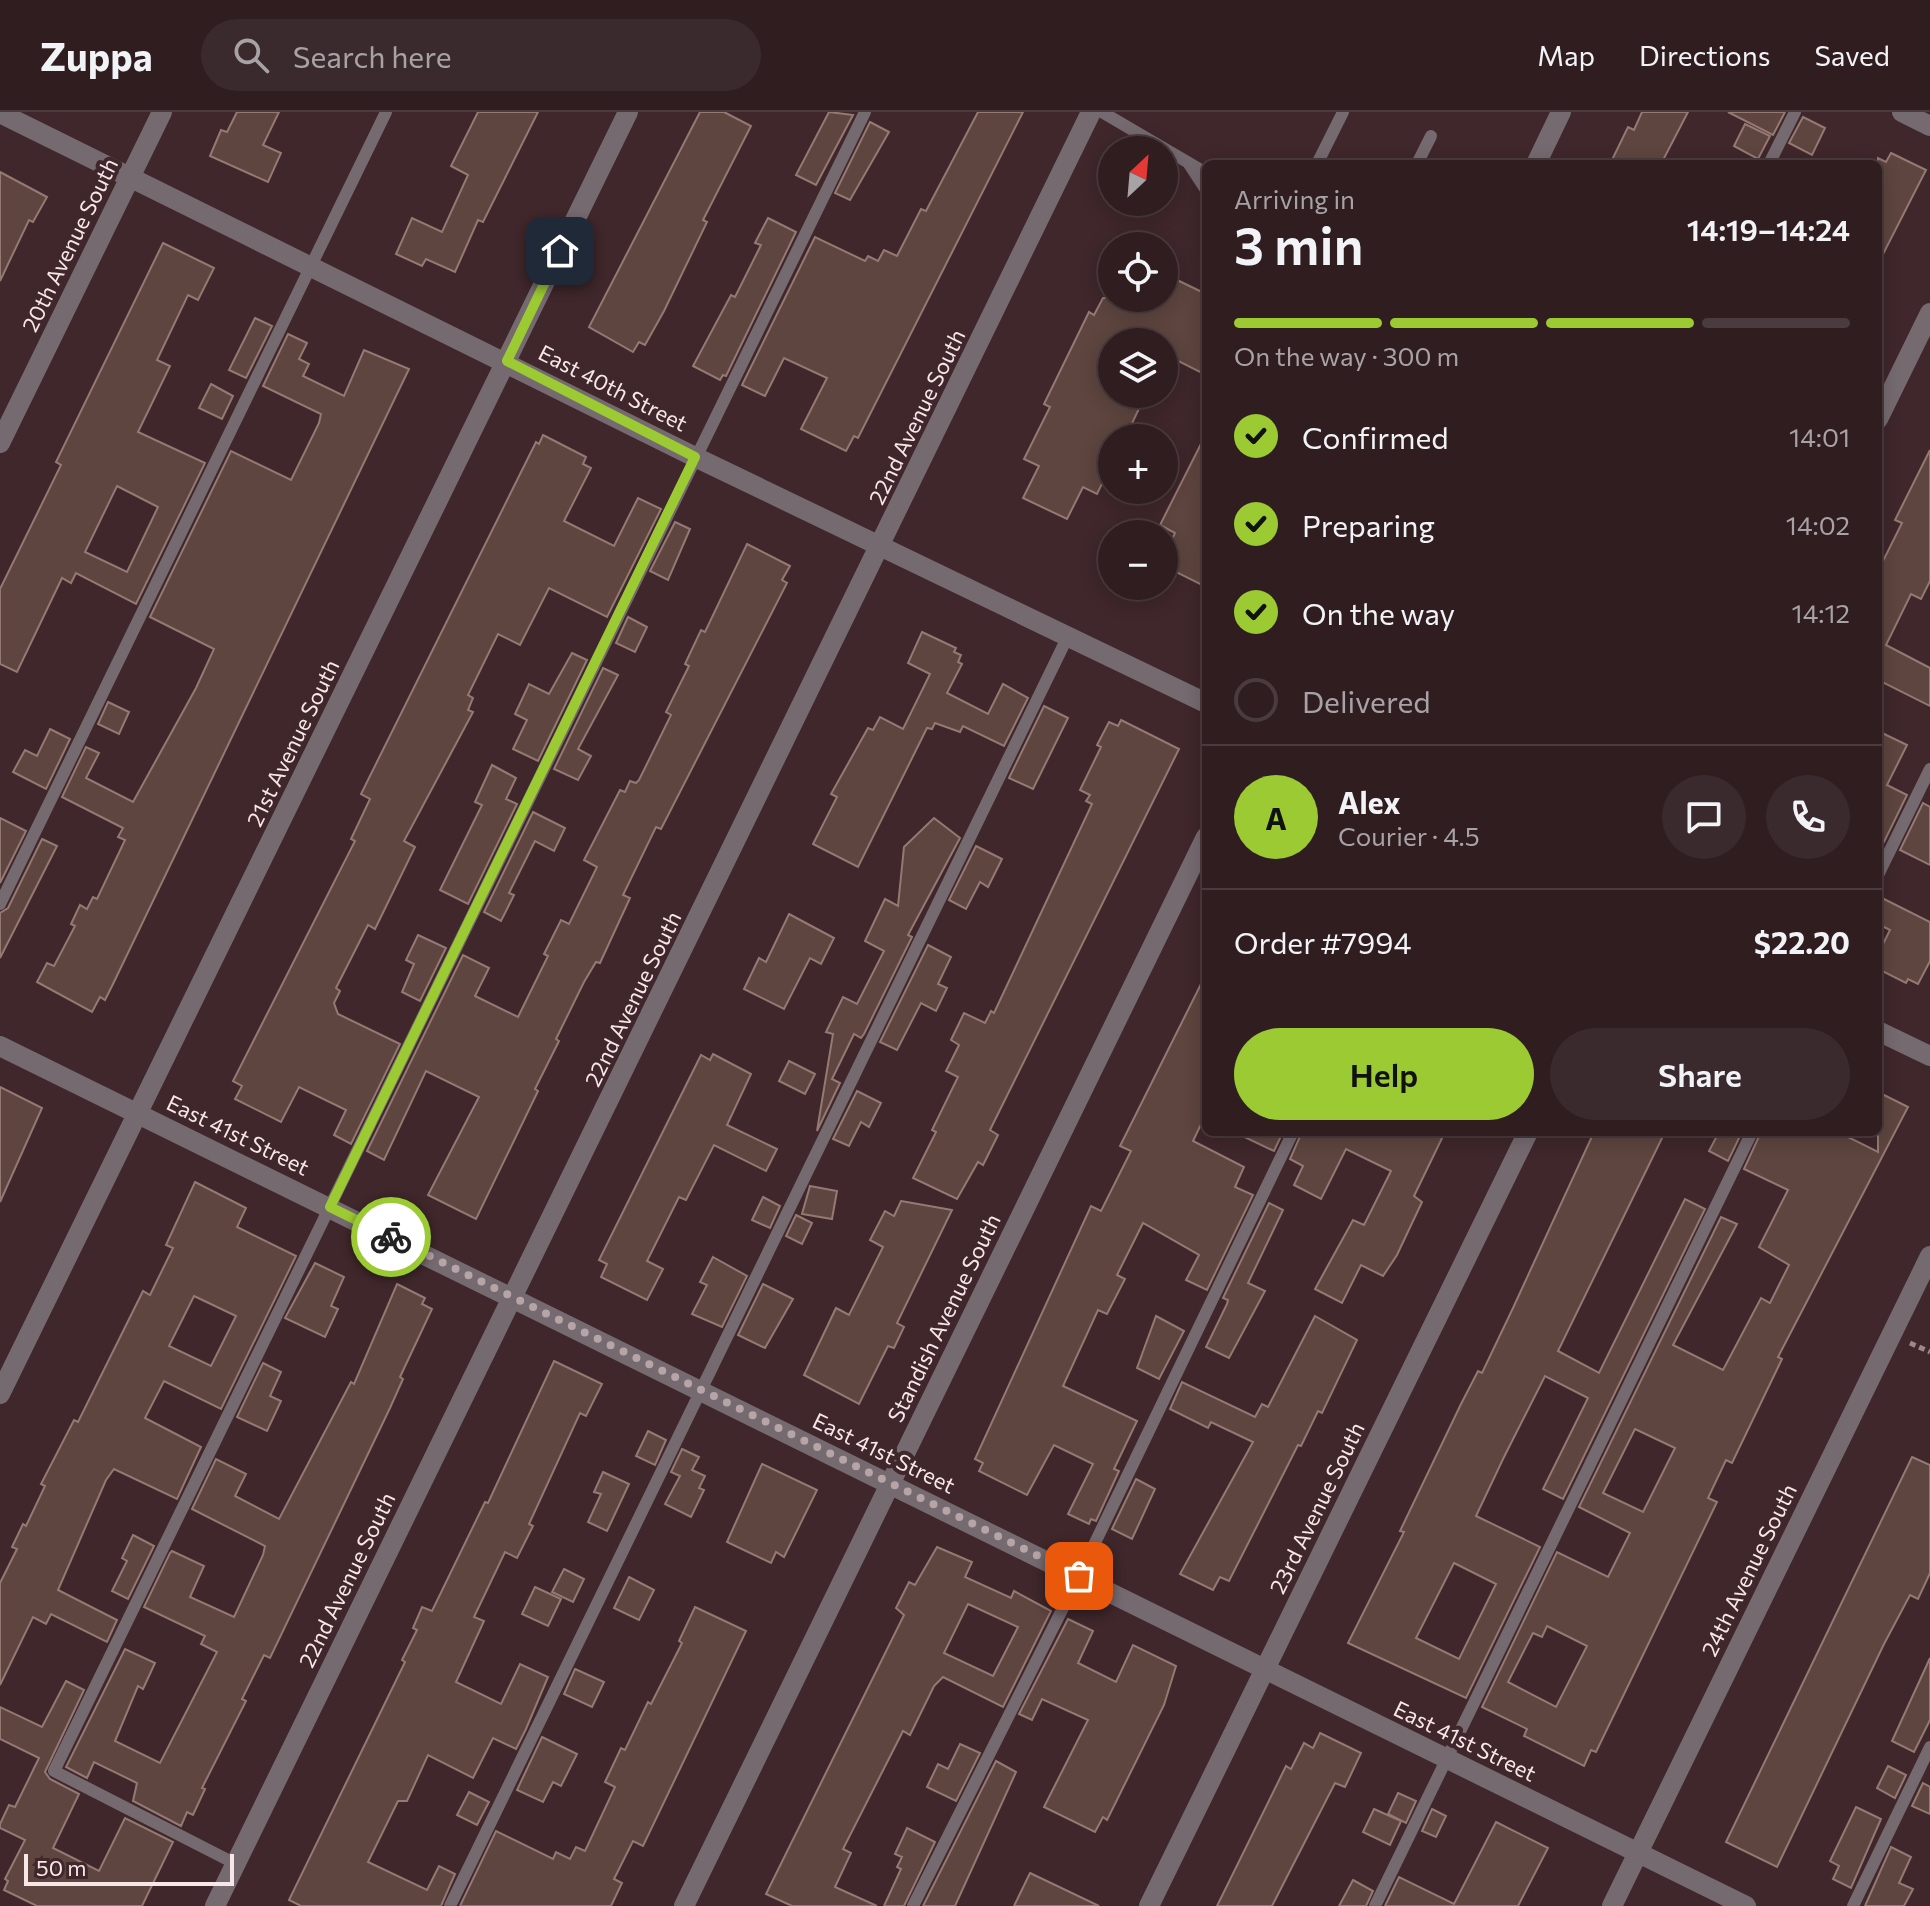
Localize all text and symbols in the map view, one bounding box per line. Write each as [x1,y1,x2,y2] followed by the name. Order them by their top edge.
[201,19,761,91] search box
[40,32,153,79] text: Zuppa
[229,33,273,77] icon: search
[293,37,451,74] text: Search here
[1537,38,1595,72] text: Map
[1639,38,1770,72] text: Directions
[1814,38,1890,72] text: Saved
[1098,136,1178,216] north arrow
[1098,136,1178,600] map controls
[16,154,123,336] street label: 20th Avenue South
[1234,183,1355,214] text: Arriving in
[1687,210,1850,247] text: 14:19–14:24
[1234,212,1363,276] text: 3 min
[526,217,594,285] pin
[538,229,582,273] icon: home
[1098,232,1178,312] button: locate
[862,325,971,509] street label: 22nd Avenue South
[1098,328,1178,408] button: layers
[534,338,692,437] street label: East 40th Street
[1234,340,1459,371] text: On the way · 300 m
[1234,414,1278,458] icon: check
[1302,418,1449,455] text: Confirmed
[1789,421,1850,452] text: 14:01
[1098,424,1178,504] button: +
[1234,502,1278,546] icon: check
[1302,506,1435,543] text: Preparing
[1786,509,1850,540] text: 14:02
[1098,520,1178,600] button: −
[1234,590,1278,634] icon: check
[1302,594,1455,631] text: On the way
[1792,597,1850,628] text: 14:12
[240,655,345,831] street label: 21st Avenue South
[1302,682,1431,719] text: Delivered
[1662,775,1746,859] button: chat
[1766,775,1850,859] button: phone
[1338,783,1401,820] text: Alex
[1265,799,1287,836] text: A
[1338,820,1480,851] text: Courier · 4.5
[578,907,687,1091] street label: 22nd Avenue South
[1234,923,1412,960] text: Order #7994
[1754,923,1850,960] text: $22.20
[1234,1028,1534,1120] button: Help
[1550,1028,1850,1120] button: Share
[163,1088,314,1181] street label: East 41st Street
[351,1197,431,1277] courier
[881,1209,1006,1426] street label: Standish Avenue South
[369,1215,413,1259] icon: bike
[809,1406,960,1499] street label: East 41st Street
[1263,1418,1370,1598] street label: 23rd Avenue South
[1695,1479,1802,1660] street label: 24th Avenue South
[292,1488,401,1672] street label: 22nd Avenue South
[1045,1542,1113,1610] pin
[1057,1554,1101,1598] icon: bag
[1390,1694,1541,1787] street label: East 41st Street
[24,1850,234,1886] scale bar
[36,1854,86,1881] text: 50 m

